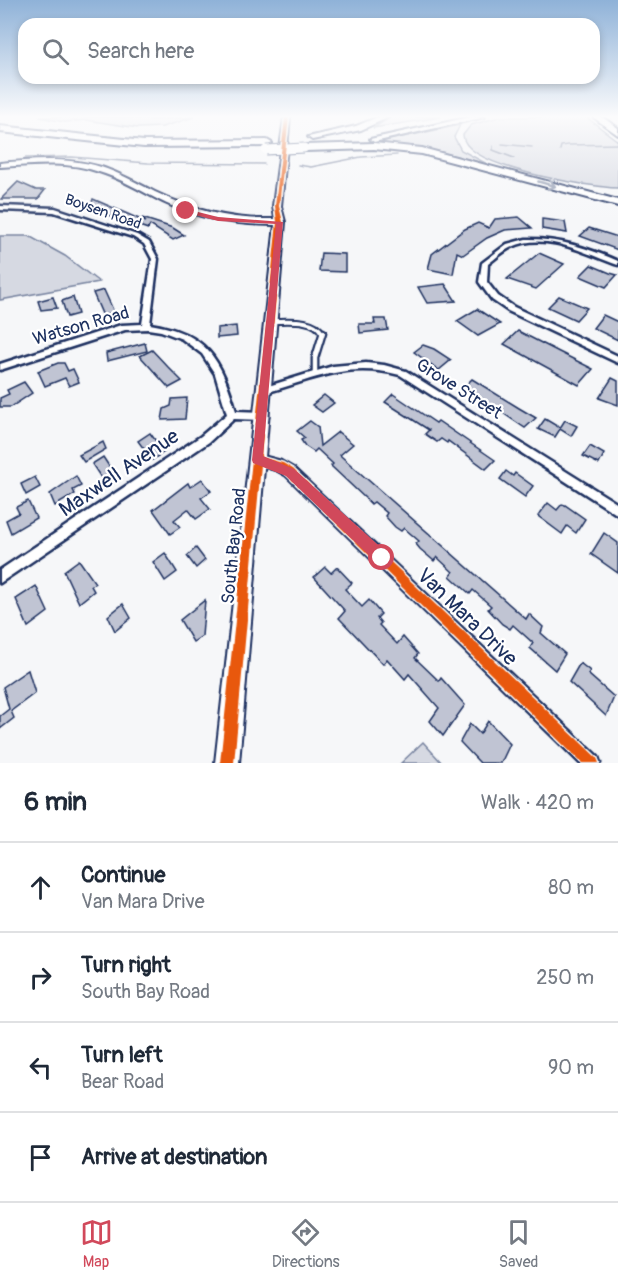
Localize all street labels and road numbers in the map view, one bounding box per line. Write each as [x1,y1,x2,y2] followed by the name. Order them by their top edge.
[62,190,144,234] street label: Boysen Road
[30,301,132,351] street label: Watson Road
[412,353,507,425] street label: Grove Street
[54,423,185,523] street label: Maxwell Avenue
[216,487,252,605] street label: South Bay Road
[411,562,523,672] street label: Van Mara Drive

